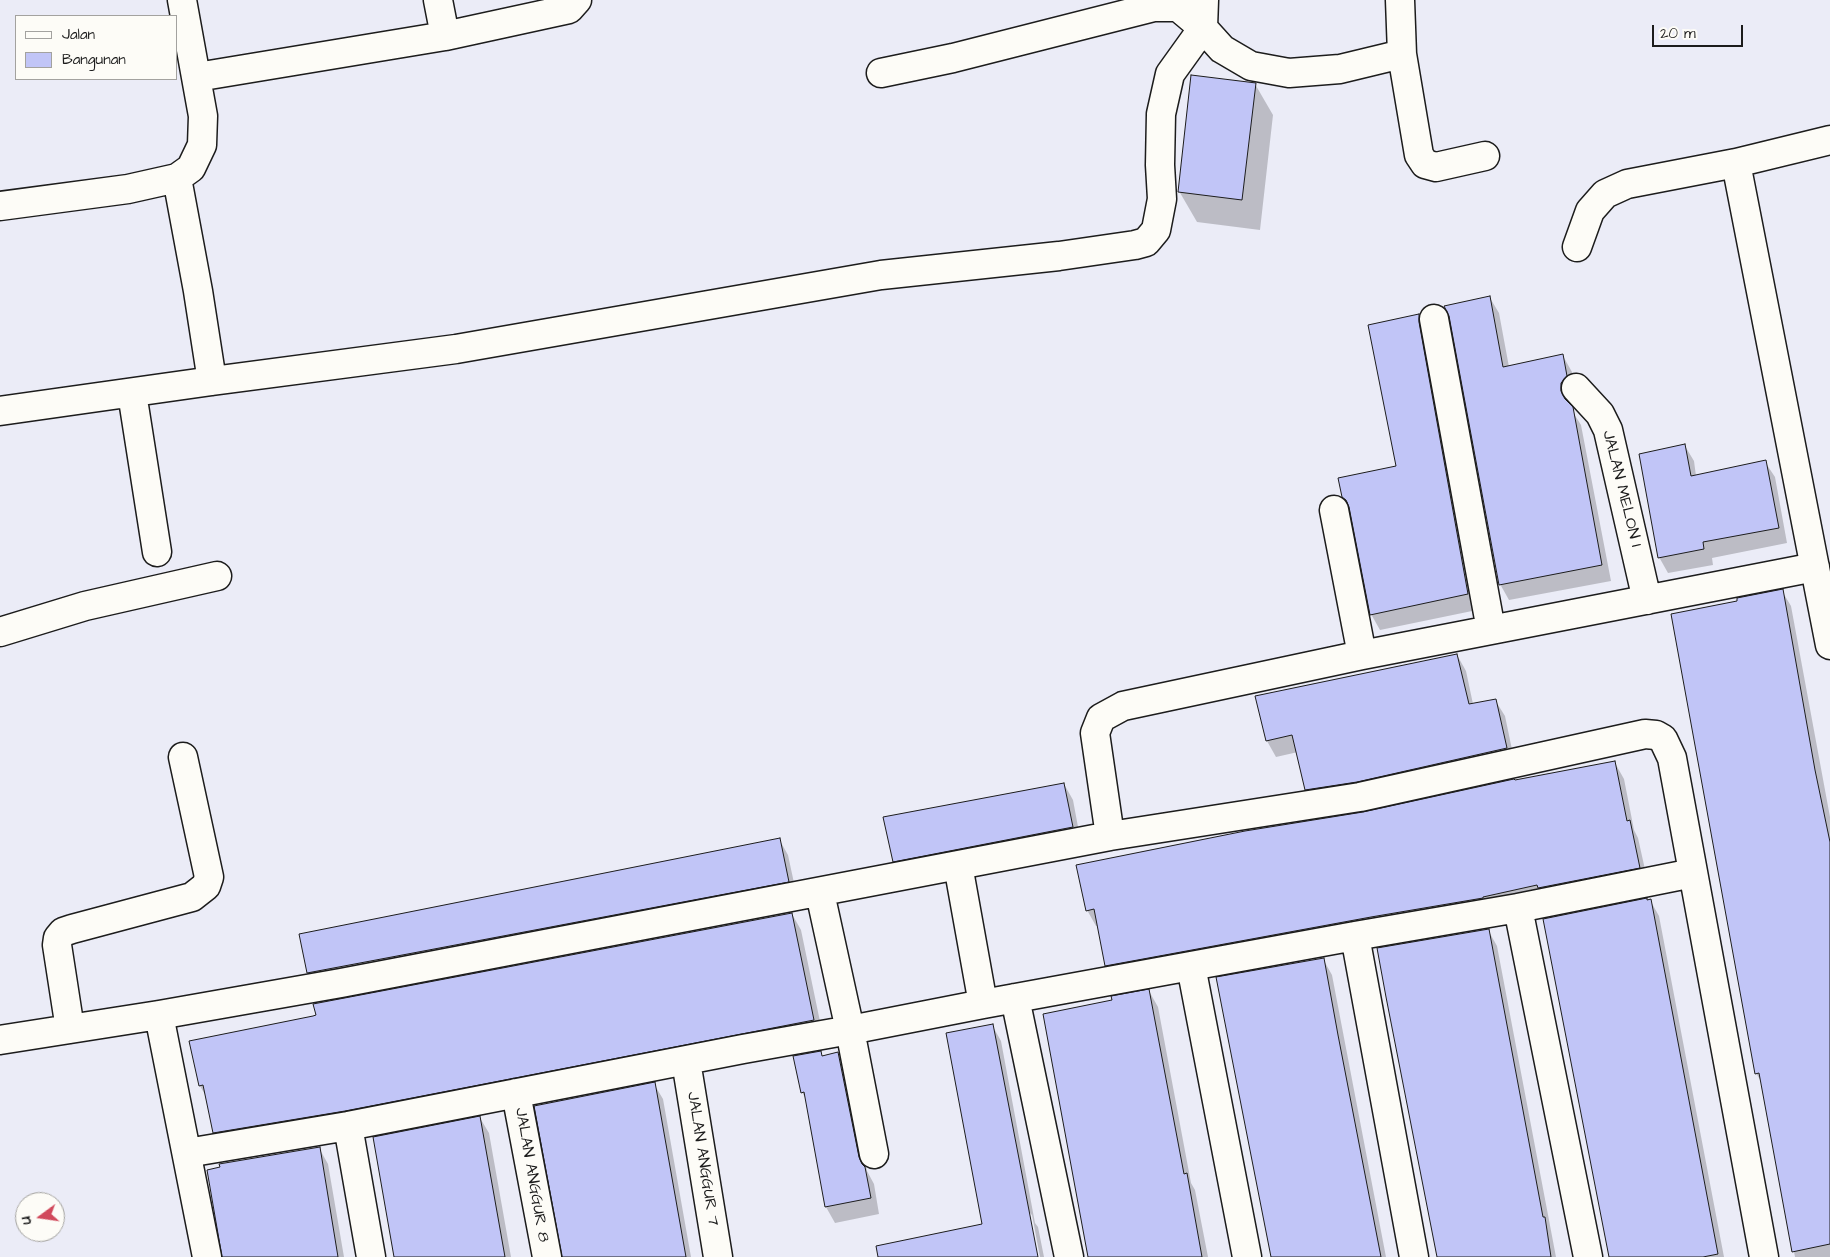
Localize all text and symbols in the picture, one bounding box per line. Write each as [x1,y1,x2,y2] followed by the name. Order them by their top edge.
[15,15,178,80] legend
[1655,15,1746,47] scale bar
[1660,23,1696,44] text: 20 m
[62,24,95,45] text: Jalan
[62,49,126,70] text: Bangunan
[1597,429,1645,549] street label: JALAN MELON I
[682,1091,722,1227] street label: JALAN ANGGUR 7
[510,1106,552,1244] street label: JALAN ANGGUR 8
[15,1192,65,1242] north arrow
[16,1214,37,1227] text: U

